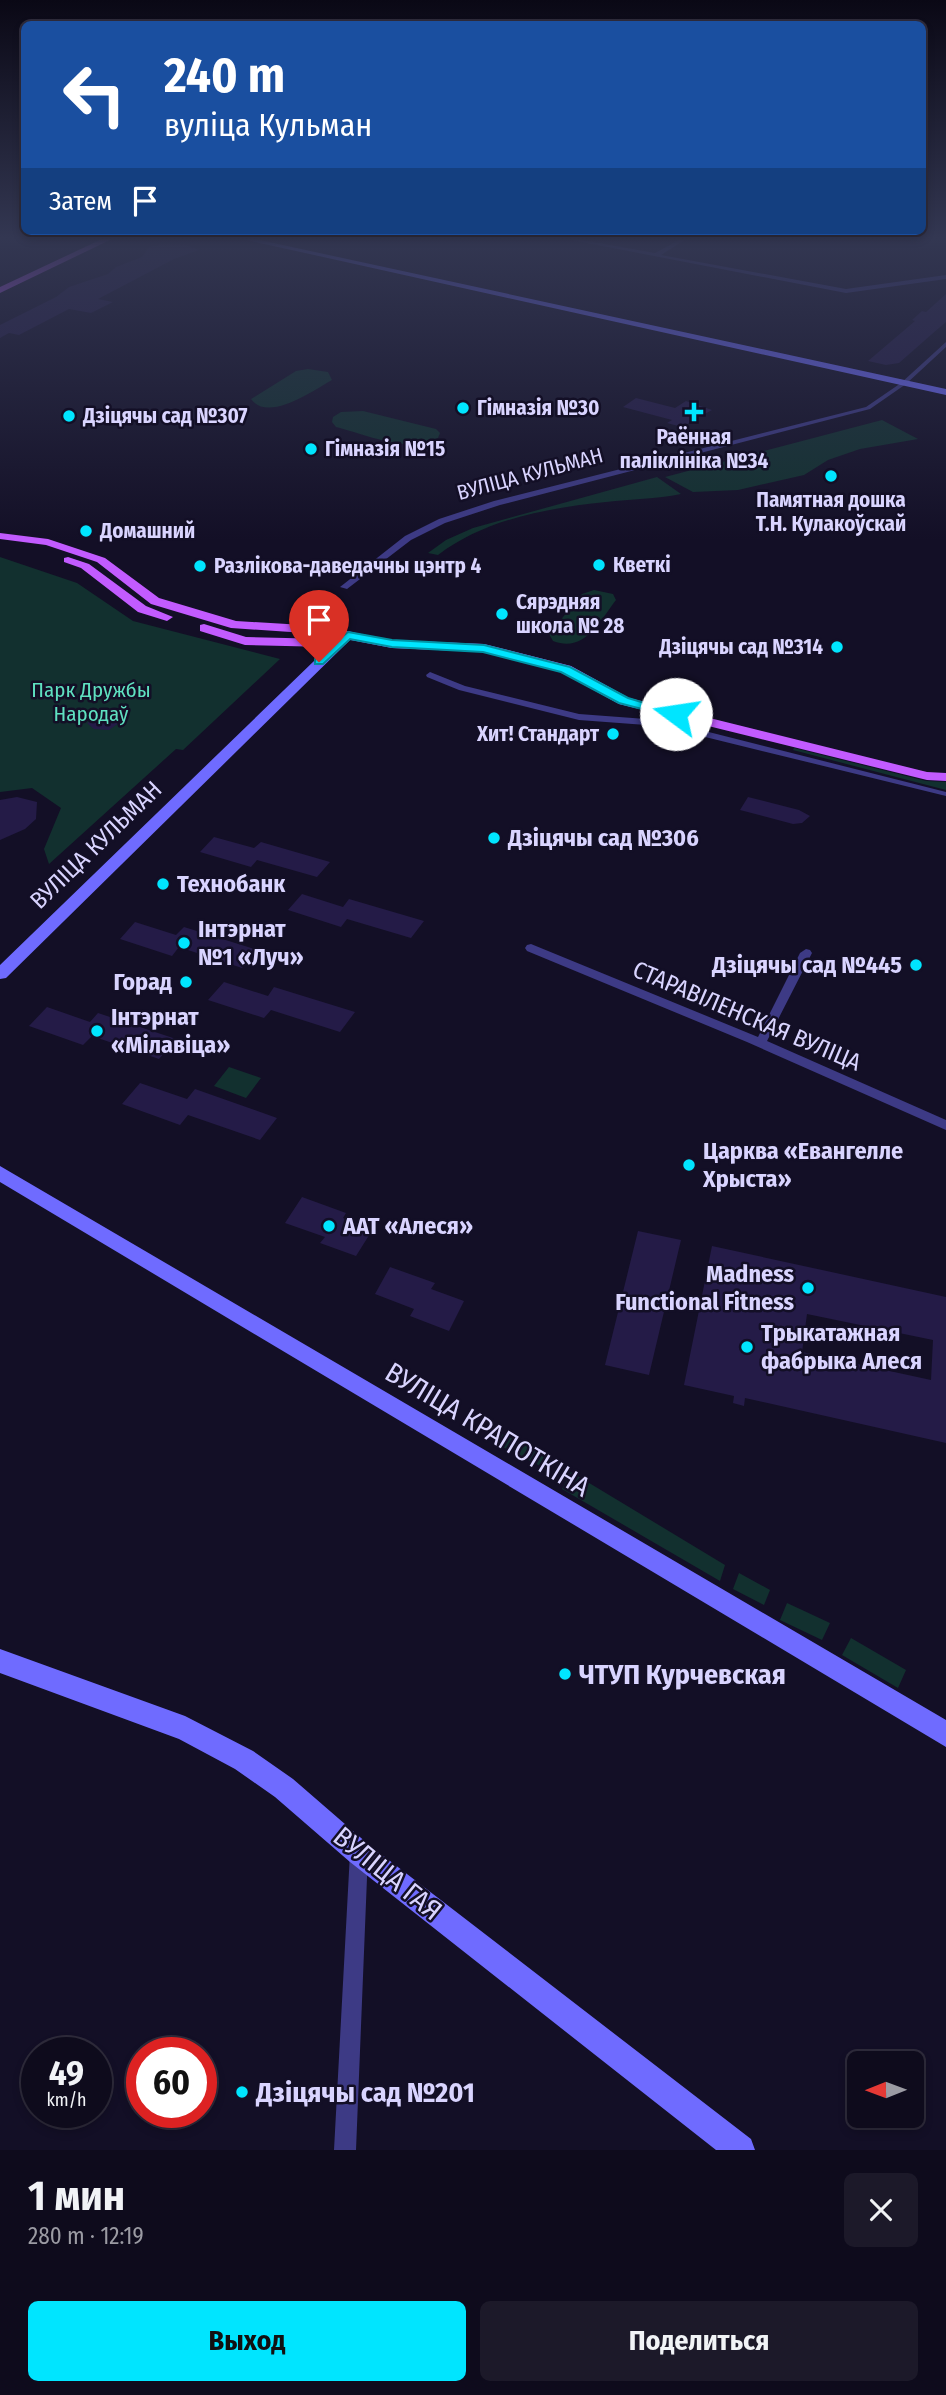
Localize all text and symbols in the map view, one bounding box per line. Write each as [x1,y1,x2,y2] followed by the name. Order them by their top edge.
[164,46,285,105] text: 240 m
[49,49,140,140] icon: left
[164,106,372,144] text: вуліца Кульман
[126,182,164,220] icon: arrive
[49,186,112,217] text: Затем
[477,395,599,421] place label: Гімназія №30
[455,400,471,416] marker: Гімназія №30
[684,402,704,422] marker: Раённая паліклініка №34
[82,403,248,429] place label: Дзіцячы сад №307
[61,408,77,424] marker: Дзіцячы сад №307
[620,424,768,474] place label: Раённая паліклініка №34
[325,436,445,462] place label: Гімназія №15
[303,441,319,457] marker: Гімназія №15
[454,442,606,506] street label: ВУЛІЦА КУЛЬМАН
[823,468,839,484] marker: Памятная дошка Т.Н. Кулакоўскай
[756,487,906,537] place label: Памятная дошка Т.Н. Кулакоўскай
[99,518,195,544] place label: Домашний
[78,523,94,539] marker: Домашний
[613,552,671,578] place label: Кветкі
[214,553,481,579] place label: Разлікова-даведачны цэнтр 4
[591,557,607,573] marker: Кветкі
[192,558,208,574] marker: Разлікова-даведачны цэнтр 4
[516,589,624,639] place label: Сярэдняя школа № 28
[289,590,349,662] pin
[300,601,338,639] icon: arrive
[494,606,510,622] marker: Сярэдняя школа № 28
[658,634,823,660] place label: Дзіцячы сад №314
[829,639,845,655] marker: Дзіцячы сад №314
[31,677,151,727] park label: Парк Дружбы Народаў
[639,677,713,751] position arrow
[476,721,600,747] place label: Хит! Стандарт
[605,726,621,742] marker: Хит! Стандарт
[25,775,167,915] street label: ВУЛІЦА КУЛЬМАН
[507,824,699,852] place label: Дзіцячы сад №306
[486,830,502,846] marker: Дзіцячы сад №306
[177,870,286,898] place label: Технобанк
[155,876,171,892] marker: Технобанк
[198,915,304,971] place label: Інтэрнат №1 «Луч»
[176,935,192,951] marker: Інтэрнат №1 «Луч»
[711,951,902,979] place label: Дзіцячы сад №445
[629,955,866,1077] street label: СТАРАВІЛЕНСКАЯ ВУЛІЦА
[908,957,924,973] marker: Дзіцячы сад №445
[114,968,172,996] place label: Горад
[178,974,194,990] marker: Горад
[111,1003,230,1059] place label: Інтэрнат «Мілавіца»
[89,1023,105,1039] marker: Інтэрнат «Мілавіца»
[702,1137,903,1193] place label: Царква «Евангелле Хрыста»
[681,1157,697,1173] marker: Царква «Евангелле Хрыста»
[342,1212,473,1240] place label: ААТ «Алеся»
[321,1218,337,1234] marker: ААТ «Алеся»
[615,1260,794,1316] place label: Madness Functional Fitness
[800,1280,816,1296] marker: Madness Functional Fitness
[761,1319,922,1375] place label: Трыкатажная фабрыка Алеся
[739,1339,755,1355] marker: Трыкатажная фабрыка Алеся
[379,1355,596,1504] street label: ВУЛІЦА КРАПОТКІНА
[579,1658,786,1691] place label: ЧТУП Курчевская
[557,1666,573,1682] marker: ЧТУП Курчевская
[327,1820,449,1927] street label: ВУЛІЦА ГАЯ
[126,2037,217,2128] speed limit sign: 60
[847,2051,924,2128] north arrow
[847,2051,924,2128] map controls
[49,2052,84,2094] text: 49
[255,2076,475,2109] place label: Дзіцячы сад №201
[234,2084,250,2100] marker: Дзіцячы сад №201
[46,2089,87,2111] text: km/h
[28,2171,125,2221] text: 1 мин
[844,2173,918,2247] button: close
[28,2222,144,2250] text: 280 m · 12:19
[28,2301,466,2381] button: Выход
[480,2301,918,2381] button: Поделиться

